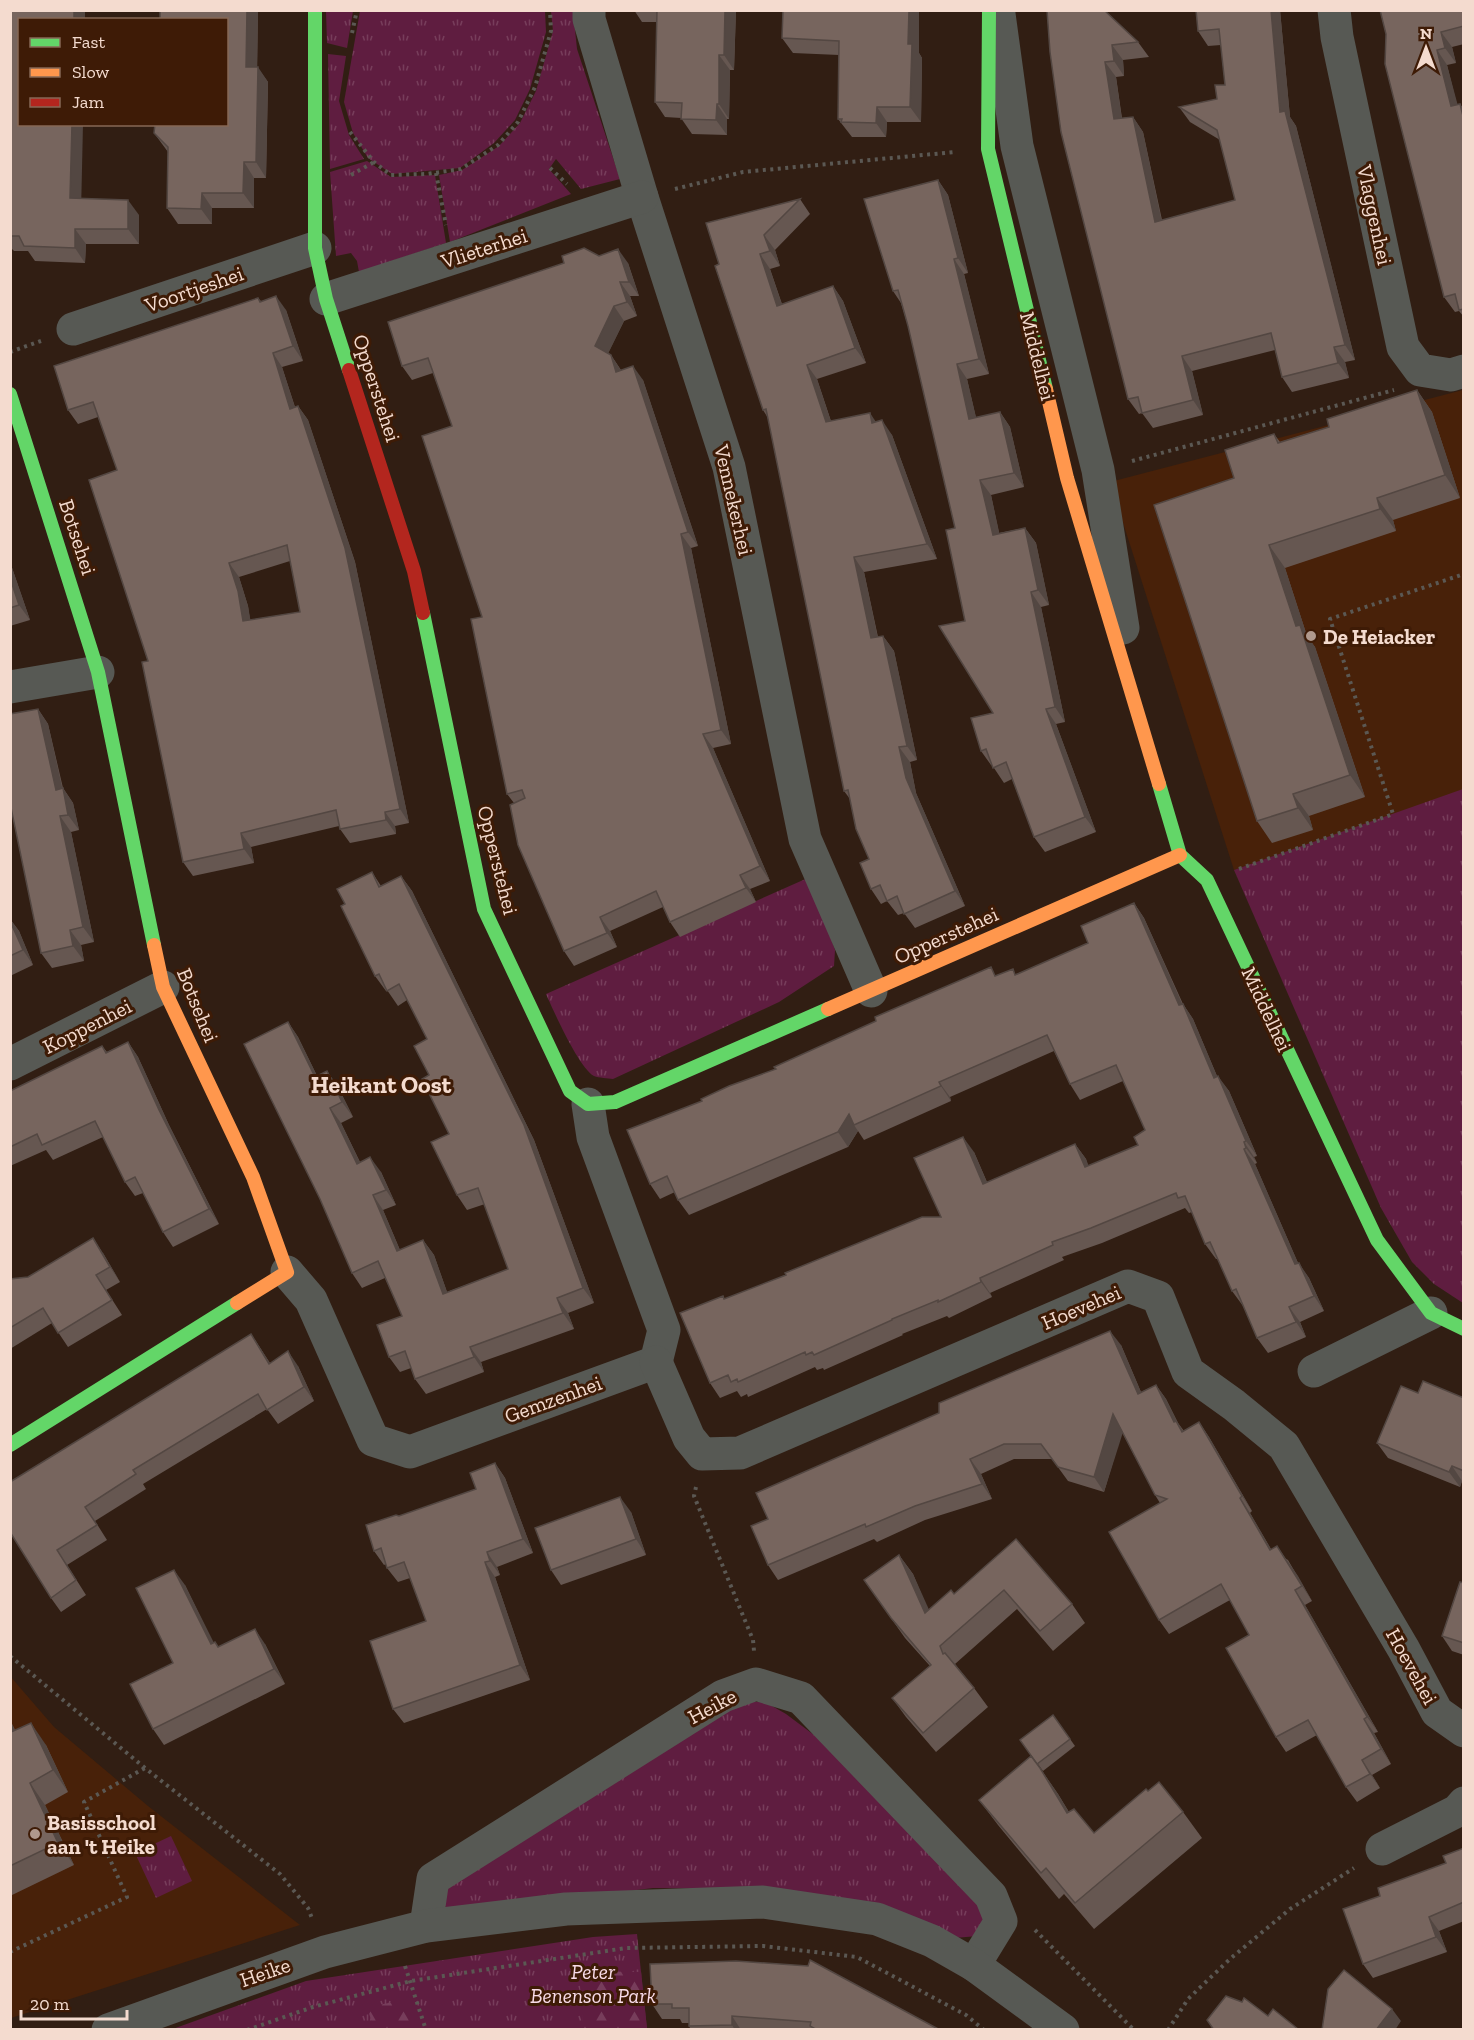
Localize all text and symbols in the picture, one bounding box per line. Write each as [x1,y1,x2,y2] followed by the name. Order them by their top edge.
[18,18,228,126] legend
[1396,18,1456,78] north arrow
[1420,24,1432,43] text: N
[72,31,105,53] text: Fast
[72,61,109,83] text: Slow
[72,91,104,113] text: Jam
[1352,162,1398,267] street label: Vlaggenhei
[437,222,530,274] street label: Vlieterhei
[141,260,247,319] street label: Voortjeshei
[1015,309,1061,403] street label: Middelhei
[348,331,406,445] street label: Opperstehei
[709,441,759,558] street label: Vennekerhei
[54,496,102,578] street label: Botsehei
[1323,624,1435,649] place label: De Heiacker
[1304,629,1318,643] marker: De Heiacker
[472,803,524,917] street label: Opperstehei
[890,901,1002,969] street label: Opperstehei
[1237,963,1297,1055] street label: Middelhei
[172,964,224,1046] street label: Botsehei
[38,993,136,1059] street label: Koppenhei
[311,1070,452,1099] district label: Heikant Oost
[1038,1279,1124,1335] street label: Hoevehei
[501,1370,605,1428] street label: Gemzenhei
[1381,1623,1443,1709] street label: Hoevehei
[683,1683,741,1729] street label: Heike
[47,1810,156,1859] place label: Basisschool aan 't Heike
[28,1827,42,1841] marker: Basisschool aan 't Heike
[237,1952,294,1992] street label: Heike
[530,1959,656,2008] park label: Peter Benenson Park
[21,1983,128,2021] scale bar
[30,1993,70,2015] text: 20 m

